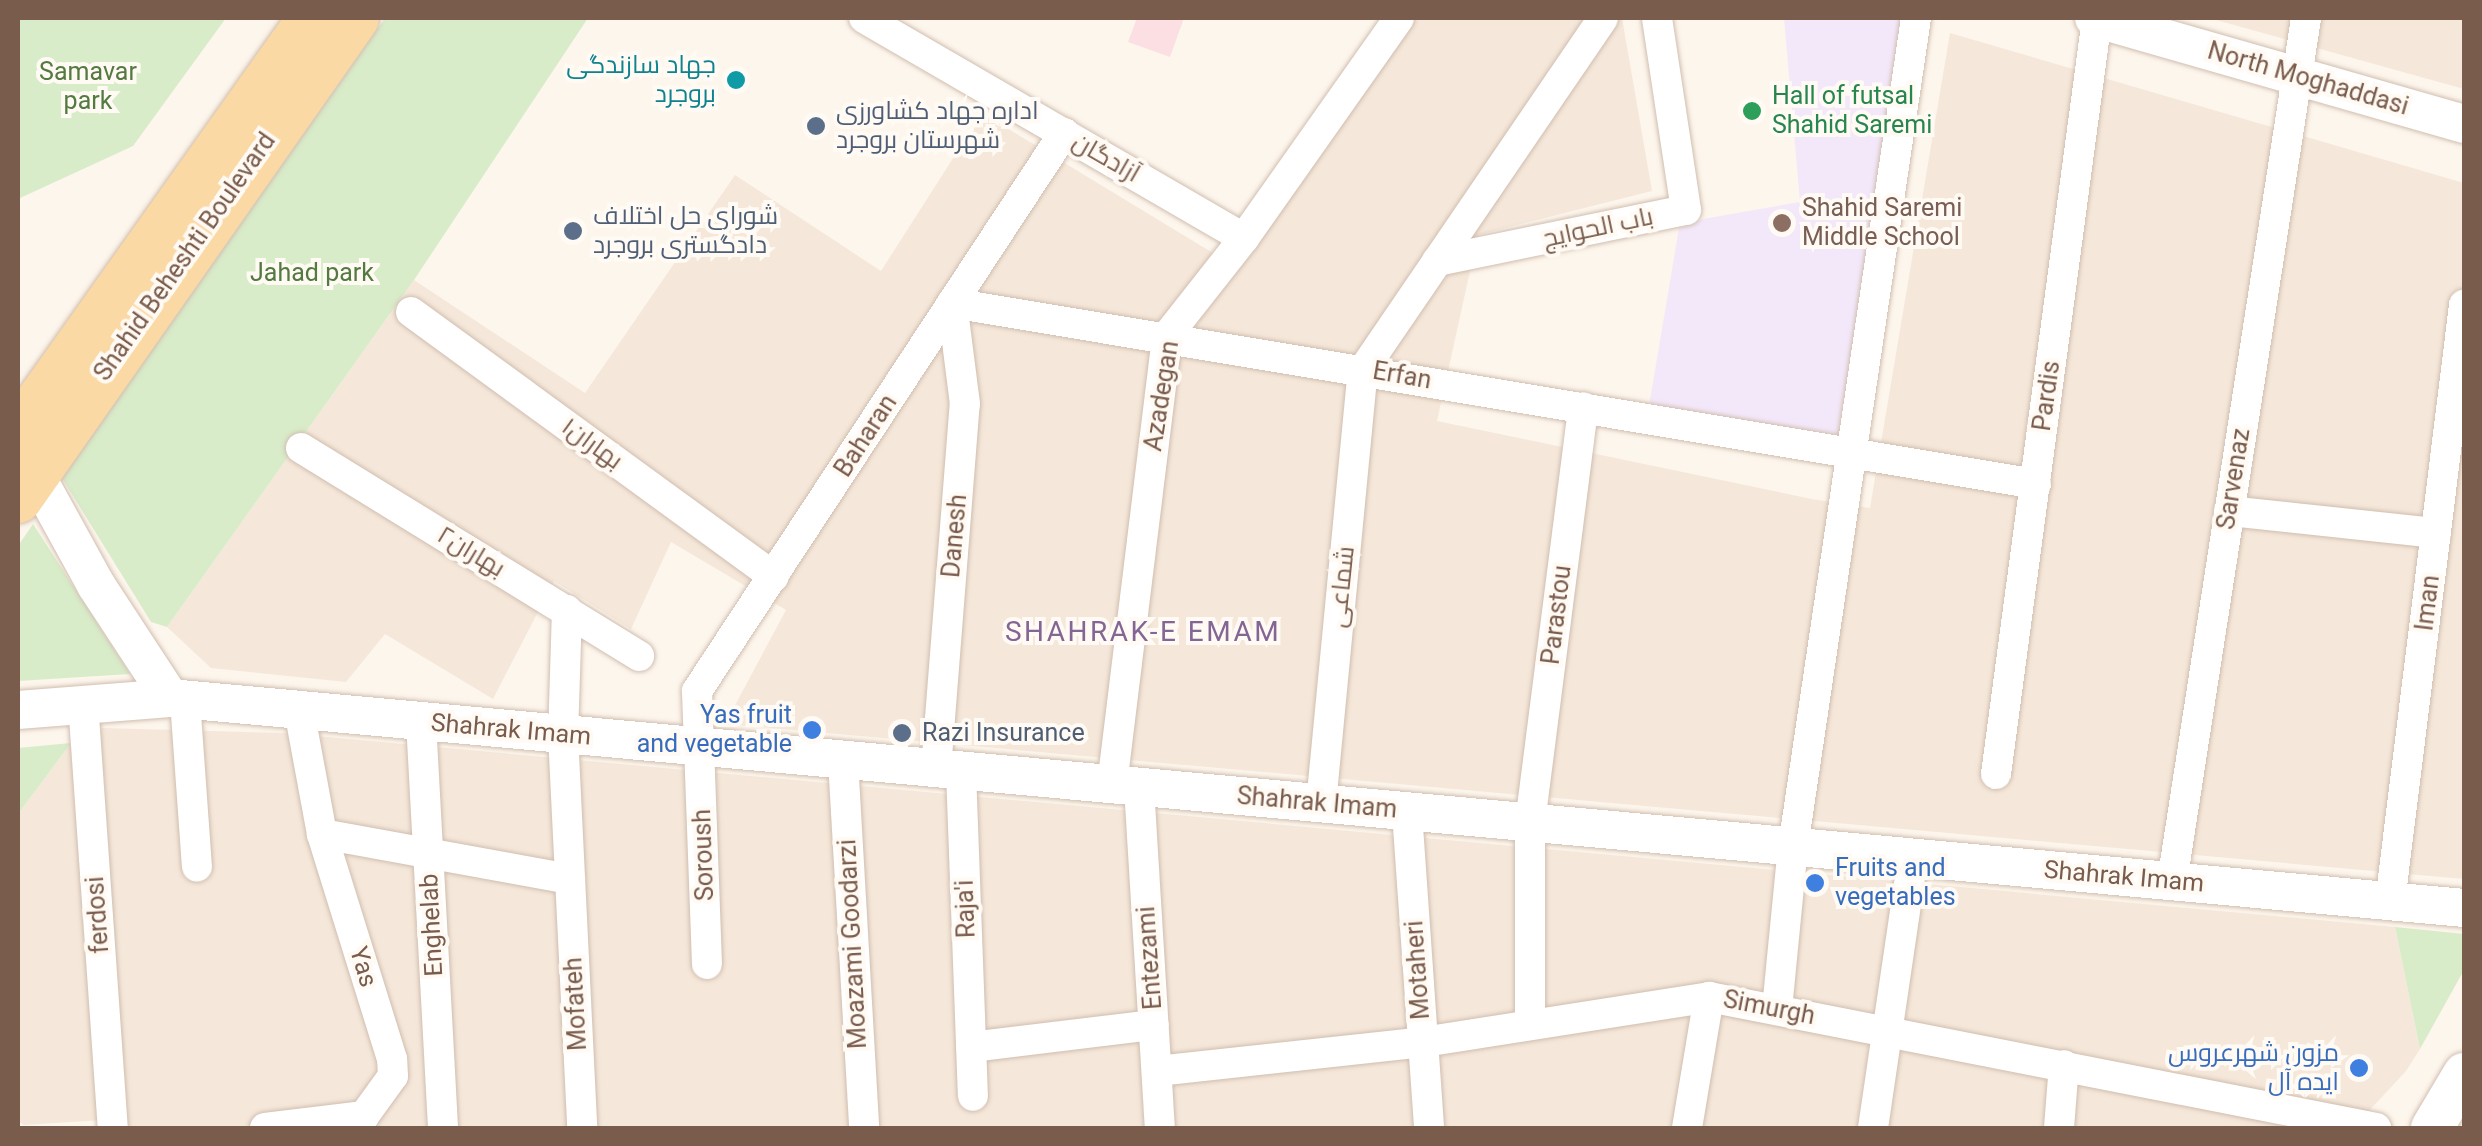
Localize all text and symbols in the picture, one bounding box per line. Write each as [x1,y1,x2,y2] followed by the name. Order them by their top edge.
[2204,36,2412,122] street label: North Moghaddasi
[566,51,716,110] place label: جهاد سازندگی بروجرد
[39,58,137,117] park label: Samavar park
[725,69,747,91] marker: جهاد سازندگی بروجرد
[1772,82,1932,141] place label: Hall of futsal Shahid Saremi
[836,97,1039,156] place label: اداره جهاد کشاورزی شهرستان بروجرد
[1741,100,1763,122] marker: Hall of futsal Shahid Saremi
[805,115,827,137] marker: اداره جهاد کشاورزی شهرستان بروجرد
[88,127,282,387] street label: Shahid Beheshti Boulevard
[1067,127,1145,189] street label: آزادگان
[1802,194,1962,253] place label: Shahid Saremi Middle School
[593,202,778,261] place label: شورای حل اختلاف دادگستری بروجرد
[1540,202,1656,254] street label: باب الحوایج
[1771,212,1793,234] marker: Shahid Saremi Middle School
[562,220,584,242] marker: شورای حل اختلاف دادگستری بروجرد
[250,258,374,288] park label: Jahad park
[1138,339,1186,453] street label: Azadegan
[1370,356,1434,396] street label: Erfan
[2027,359,2067,433] street label: Pardis
[828,389,904,483] street label: Baharan
[556,412,628,476] street label: بهاران۱
[2211,426,2257,532] street label: Sarvenaz
[936,493,974,579] street label: Danesh
[432,520,510,584] street label: بهاران۲
[1323,545,1361,629] street label: شماعی
[1536,564,1578,666] street label: Parastou
[2410,573,2446,633] street label: Iman
[1005,615,1281,649] district label: SHAHRAK-E EMAM
[637,701,792,760] place label: Yas fruit and vegetable
[430,708,592,752] street label: Shahrak Imam
[922,718,1085,748] place label: Razi Insurance
[801,719,823,741] marker: Yas fruit and vegetable
[891,722,913,744] marker: Razi Insurance
[1236,781,1398,825] street label: Shahrak Imam
[687,808,721,902] street label: Soroush
[833,838,873,1050] street label: Moazami Goodarzi
[1835,854,1956,913] place label: Fruits and vegetables
[2043,855,2205,899] street label: Shahrak Imam
[1804,872,1826,894] marker: Fruits and vegetables
[414,873,450,977] street label: Enghelab
[80,875,116,955] street label: ferdosi
[950,879,982,939] street label: Raja'i
[1131,905,1169,1011] street label: Entezami
[1400,919,1436,1021] street label: Motaheri
[343,943,383,991] street label: Yas
[559,956,593,1052] street label: Mofateh
[1721,984,1817,1032] street label: Simurgh
[2168,1039,2339,1098] place label: مزون شهرعروس ایده آل
[2348,1057,2370,1079] marker: مزون شهرعروس ایده آل

